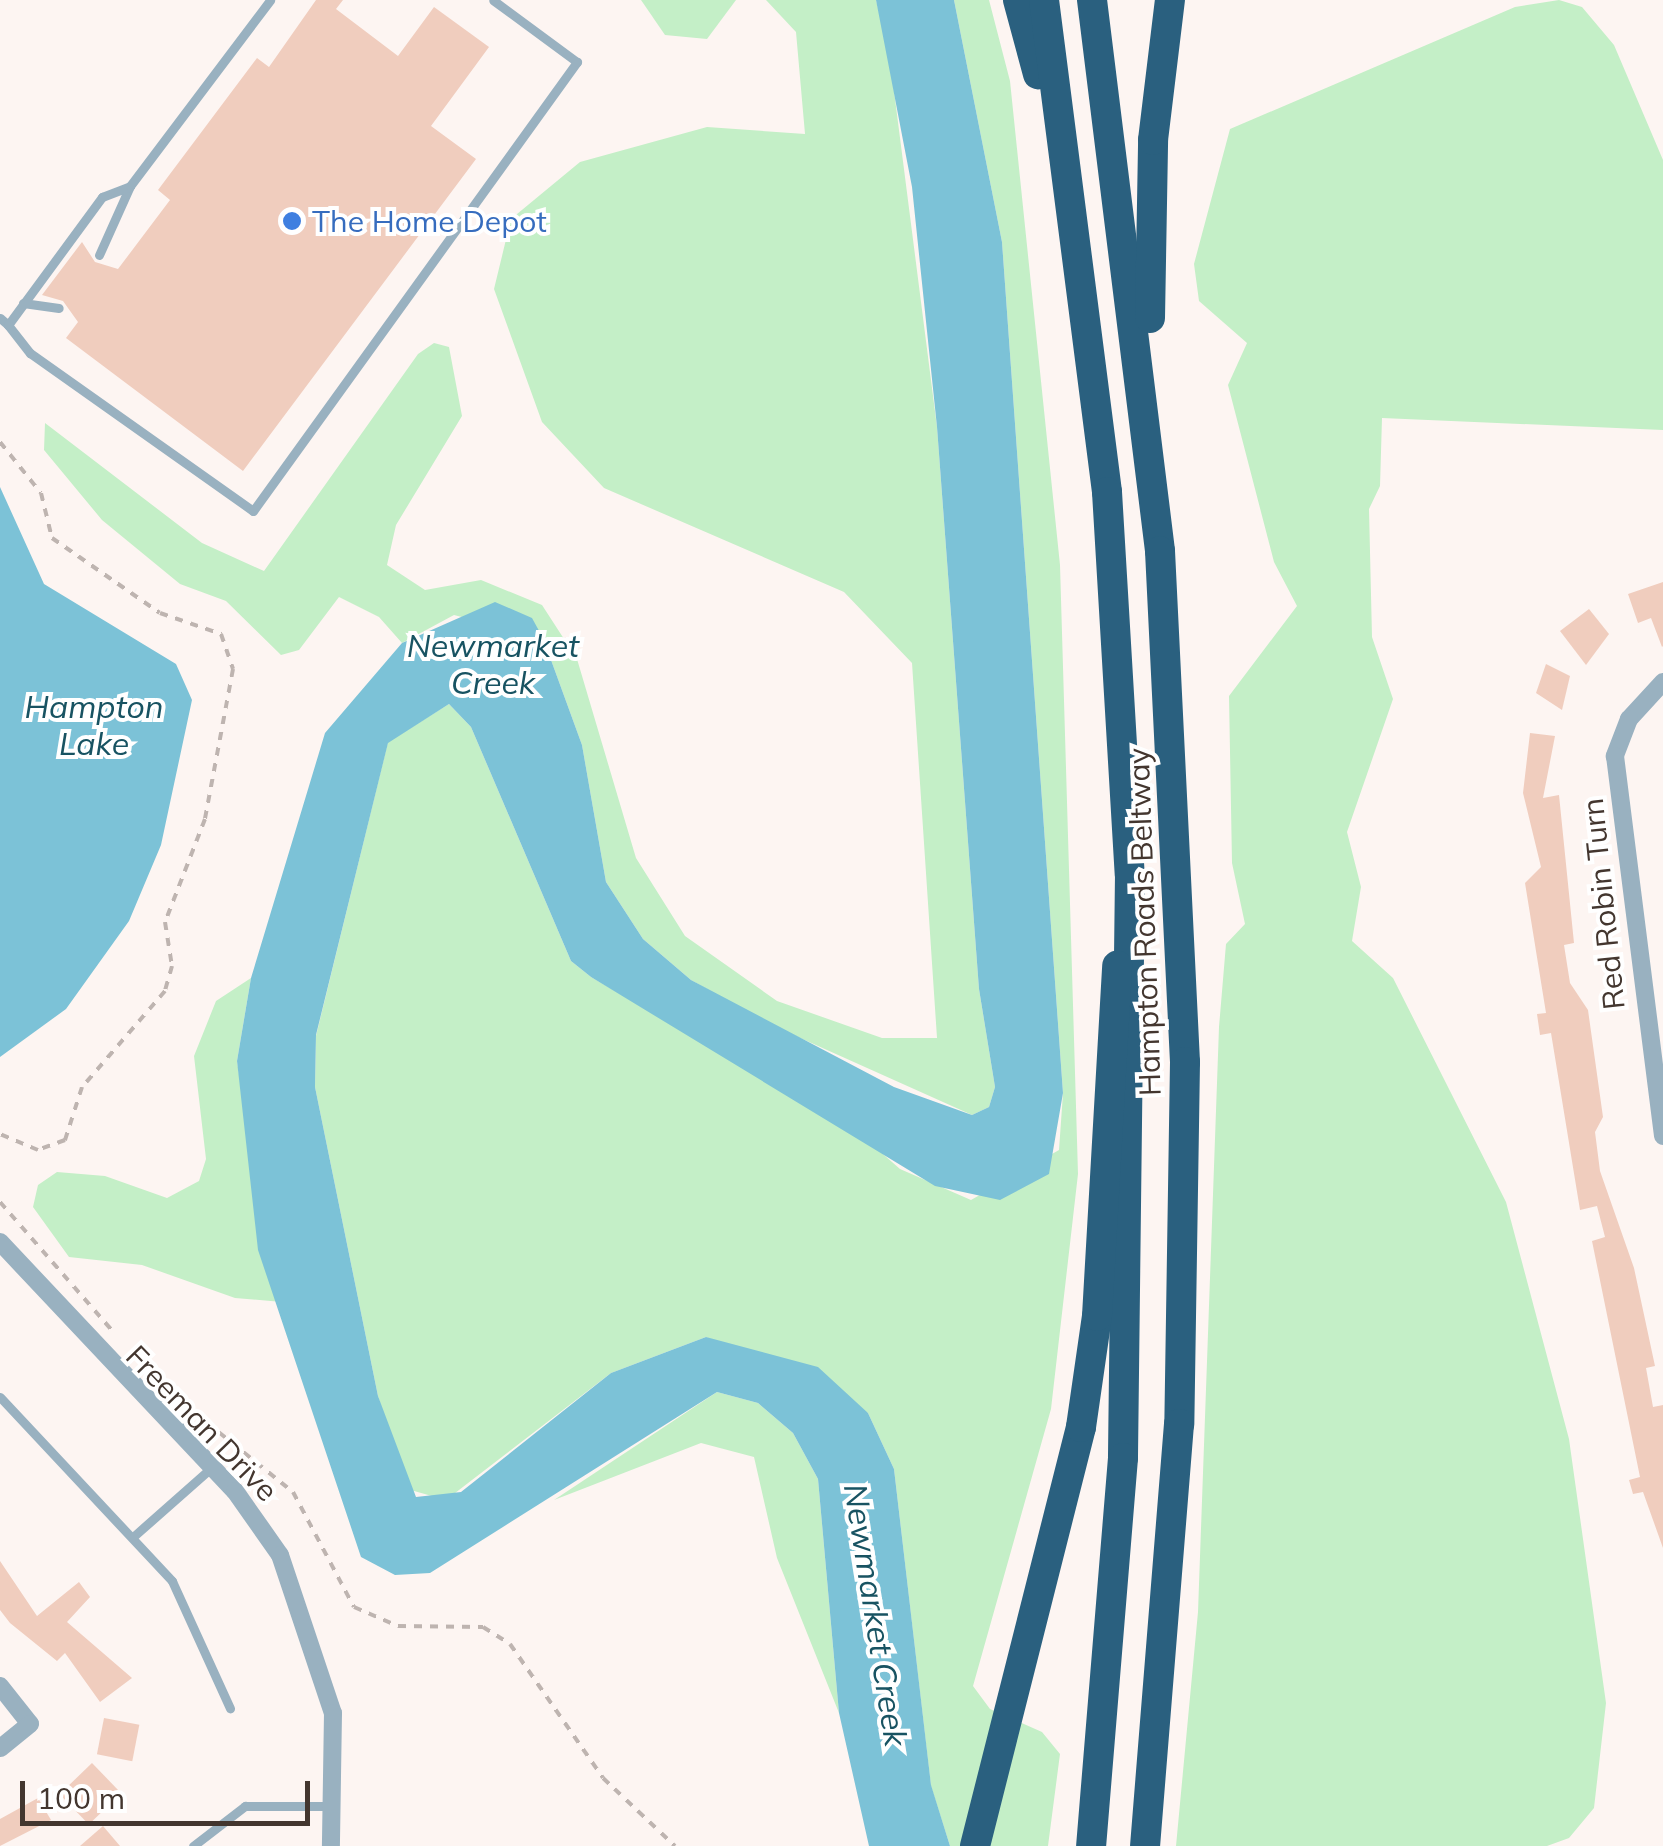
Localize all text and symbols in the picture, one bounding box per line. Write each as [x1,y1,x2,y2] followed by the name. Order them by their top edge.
[312,203,547,239] place label: The Home Depot
[281,210,303,232] marker: The Home Depot
[407,627,579,702] water label: Newmarket Creek
[25,688,163,763] water label: Hampton Lake
[1120,747,1168,1097] street label: Hampton Roads Beltway
[1574,797,1632,1011] street label: Red Robin Turn
[119,1338,285,1508] street label: Freeman Drive
[836,1481,916,1749] water label: Newmarket Creek
[25,1761,315,1823] scale bar
[37,1779,125,1817] text: 100 m

